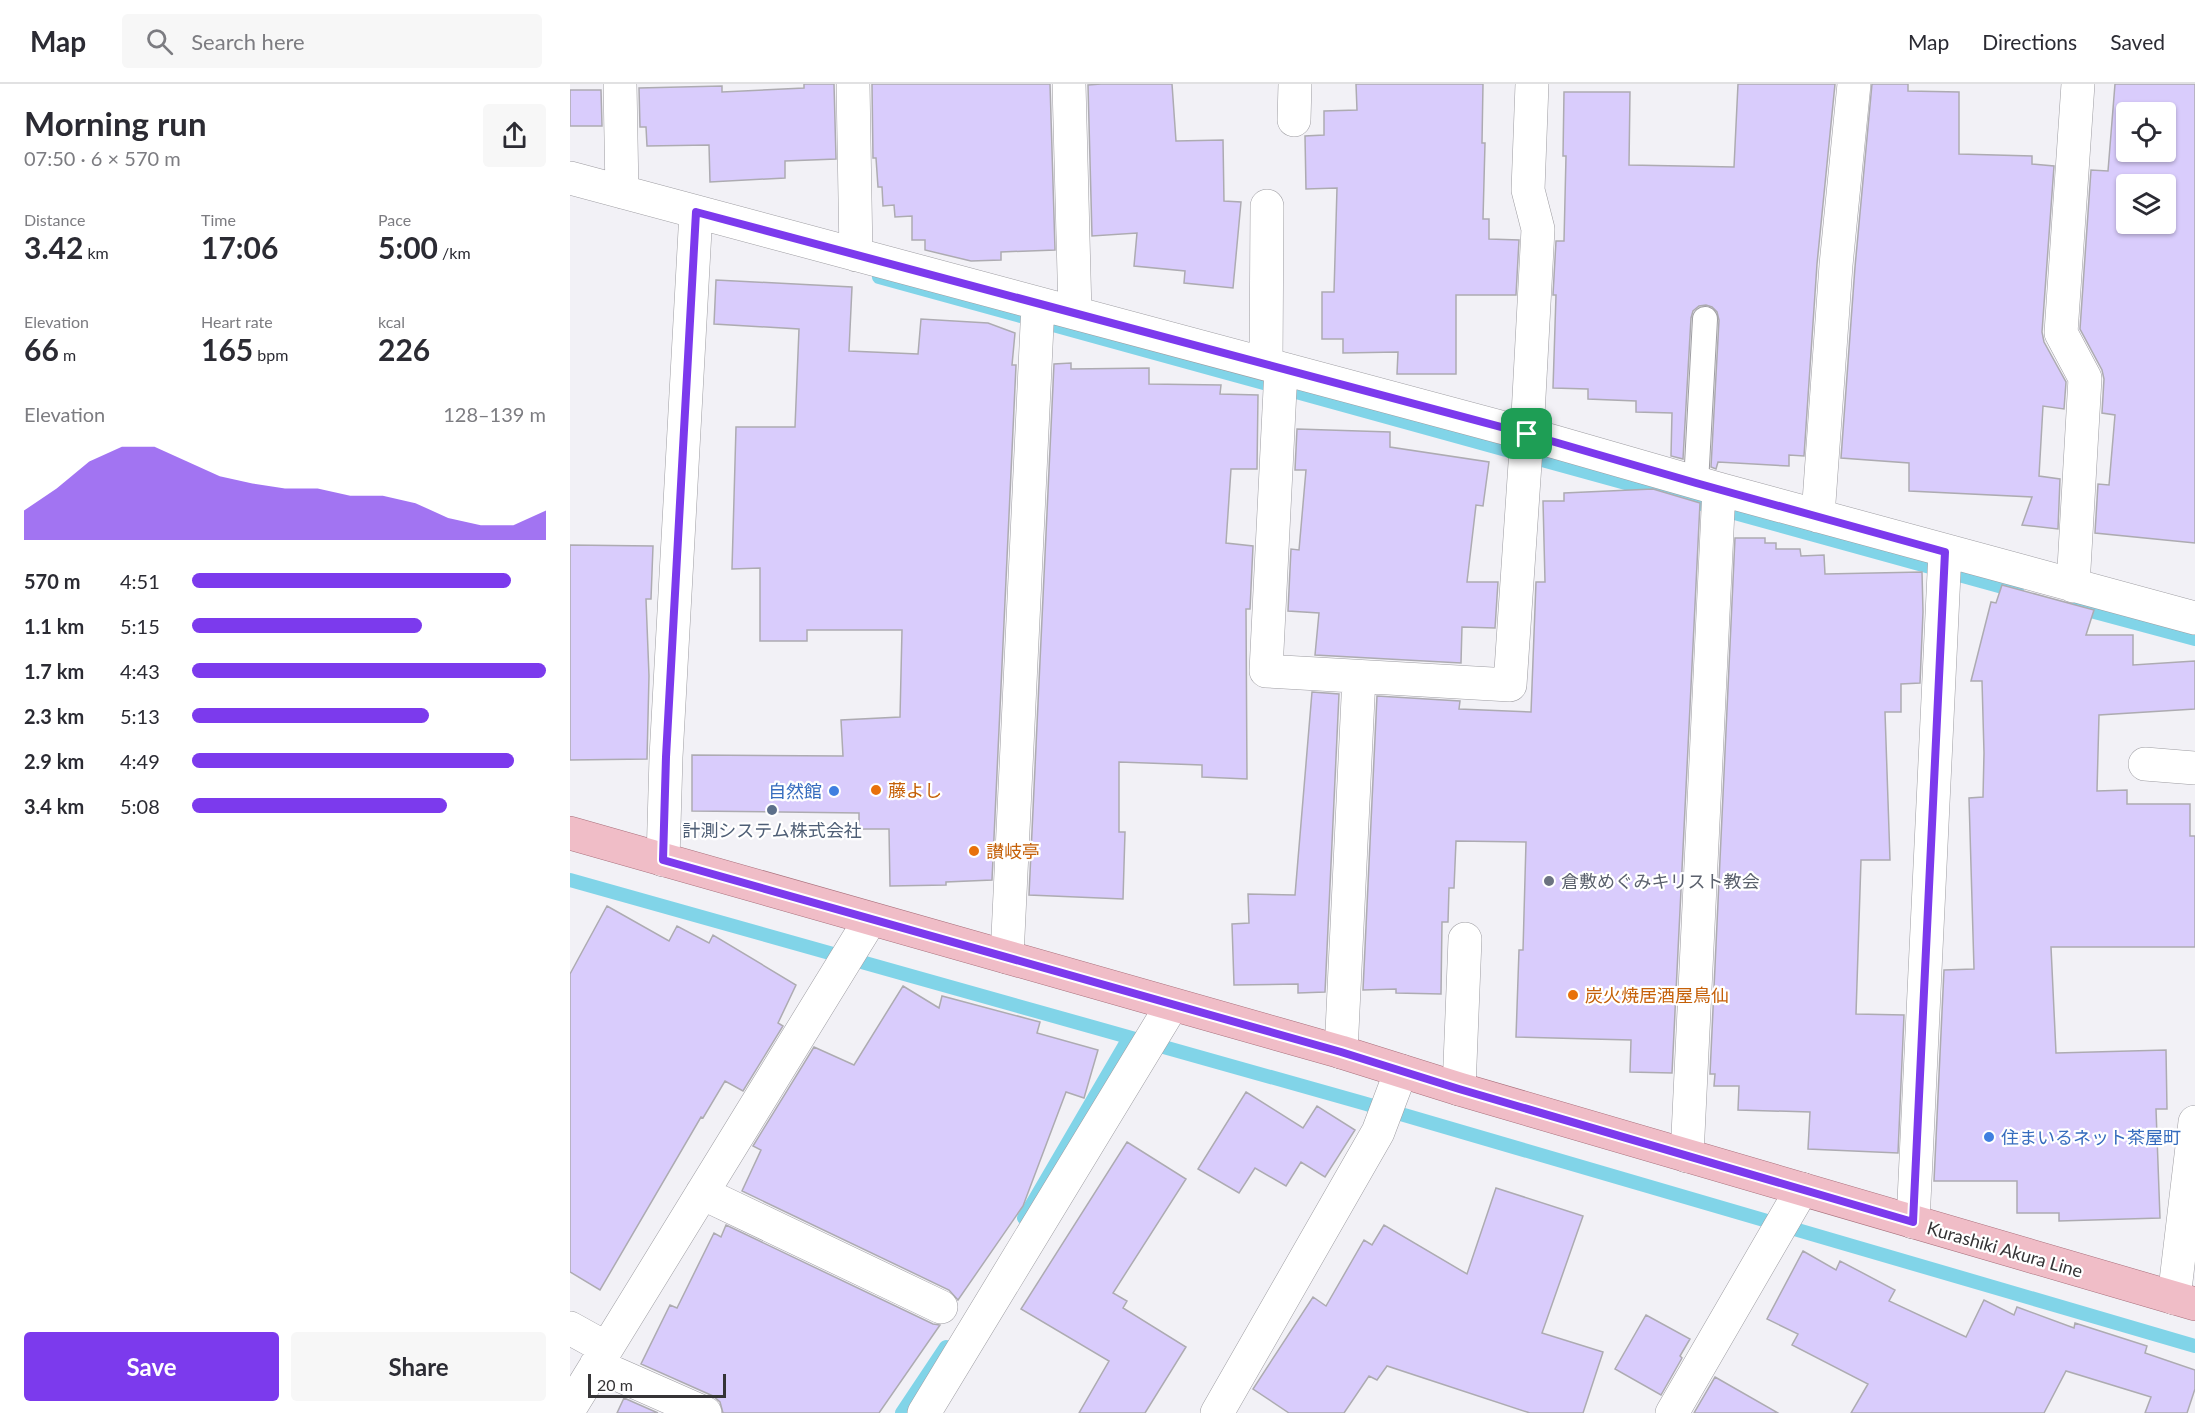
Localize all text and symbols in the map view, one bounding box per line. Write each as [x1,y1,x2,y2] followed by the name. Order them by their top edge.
[122,14,542,68] search box
[30,24,86,58] text: Map
[143,25,176,58] icon: search
[191,28,305,55] text: Search here
[1908,29,1949,54] text: Map
[1982,29,2077,54] text: Directions
[2110,29,2165,54] text: Saved
[2116,102,2176,234] map controls
[2116,102,2176,162] button: locate
[24,103,207,143] text: Morning run
[483,104,546,167] button: share
[24,146,181,170] text: 07:50 · 6 × 570 m
[2116,174,2176,234] button: layers
[24,210,85,229] text: Distance
[201,210,236,229] text: Time
[378,210,411,229] text: Pace
[24,229,83,265] text: 3.42
[201,229,278,265] text: 17:06
[378,229,438,265] text: 5:00
[83,243,109,262] text: km
[438,243,471,262] text: /km
[24,312,89,331] text: Elevation
[201,312,273,331] text: Heart rate
[378,312,405,331] text: kcal
[24,331,59,367] text: 66
[201,331,253,367] text: 165
[378,331,430,367] text: 226
[59,345,76,364] text: m
[253,345,288,364] text: bpm
[24,402,105,426] text: Elevation
[443,402,546,426] text: 128–139 m
[1501,408,1552,459] pin
[1510,417,1543,450] icon: arrive
[24,569,80,593] text: 570 m
[120,569,160,593] text: 4:51
[24,614,84,638] text: 1.1 km
[120,614,160,638] text: 5:15
[24,659,84,683] text: 1.7 km
[120,659,160,683] text: 4:43
[24,704,84,728] text: 2.3 km
[120,704,160,728] text: 5:13
[24,749,84,773] text: 2.9 km
[120,749,160,773] text: 4:49
[888,779,942,801] place label: 藤よし
[768,780,822,802] place label: 自然館
[869,783,883,797] marker: 藤よし
[827,784,841,798] marker: 自然館
[24,794,84,818] text: 3.4 km
[120,794,160,818] text: 5:08
[765,803,779,817] marker: 計測システム株式会社
[682,819,862,841] place label: 計測システム株式会社
[986,840,1040,862] place label: 讃岐亭
[967,844,981,858] marker: 讃岐亭
[1561,870,1760,892] place label: 倉敷めぐみキリスト教会
[1542,874,1556,888] marker: 倉敷めぐみキリスト教会
[1585,984,1729,1006] place label: 炭火焼居酒屋鳥仙
[1566,988,1580,1002] marker: 炭火焼居酒屋鳥仙
[2001,1126,2181,1148] place label: 住まいるネット茶屋町
[1982,1130,1996,1144] marker: 住まいるネット茶屋町
[1925,1216,2085,1282] street label: Kurashiki Akura Line
[24,1332,279,1401] button: Save
[291,1332,546,1401] button: Share
[588,1371,726,1398] scale bar
[597,1375,633,1394] text: 20 m

